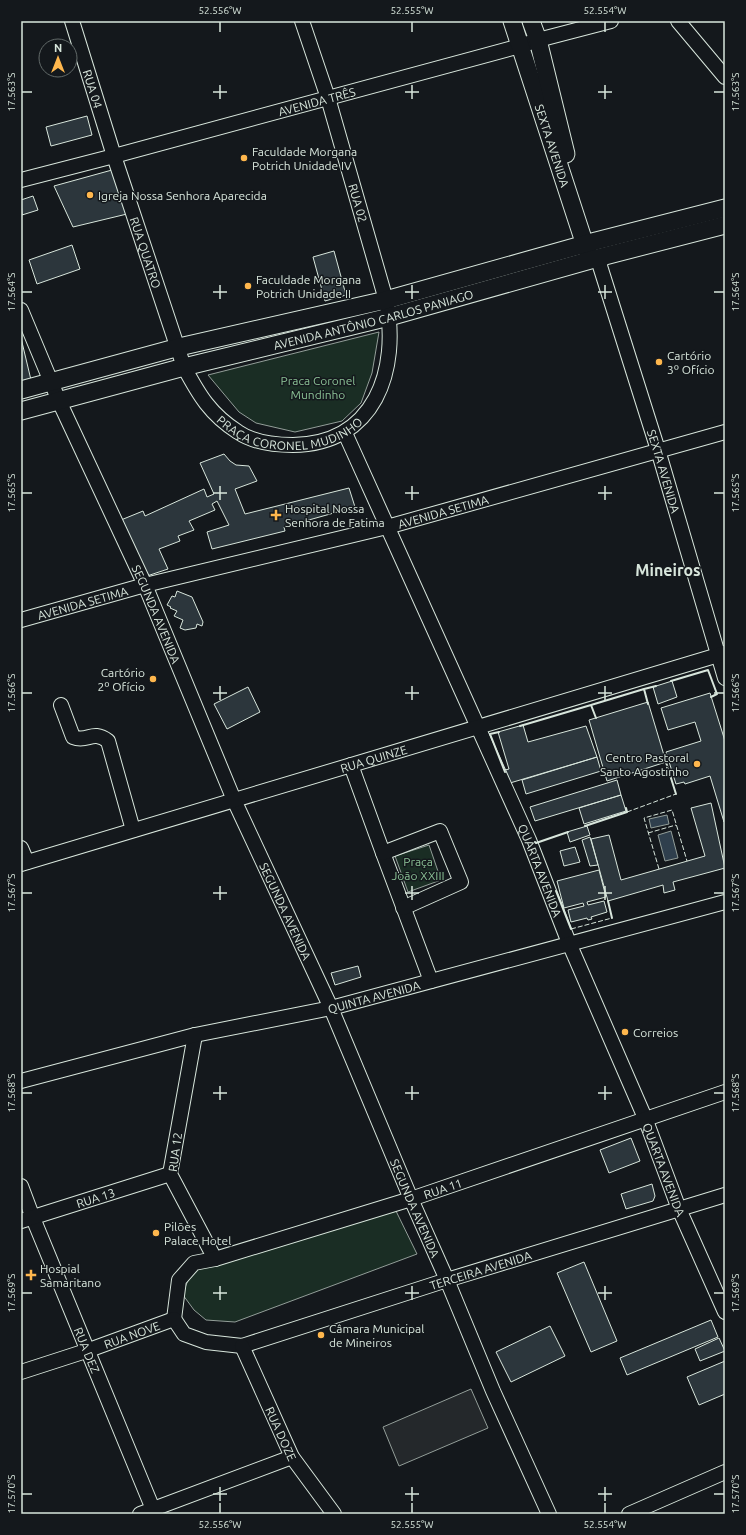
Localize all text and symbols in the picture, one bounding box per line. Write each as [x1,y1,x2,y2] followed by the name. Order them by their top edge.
[198,5,242,16] text: 52.556°W
[390,5,434,16] text: 52.555°W
[583,5,627,16] text: 52.554°W
[38,38,78,78] north arrow
[54,42,62,54] text: N
[81,68,105,110] street label: RUA 04
[6,72,17,112] text: 17.563°S
[730,72,741,112] text: 17.563°S
[277,84,357,118] street label: AVENIDA TRÊS
[533,102,572,189] street label: SEXTA AVENIDA
[252,145,357,172] place label: Faculdade Morgana Potrich Unidade IV
[239,153,249,163] marker: Faculdade Morgana Potrich Unidade IV
[346,182,370,224] street label: RUA 02
[98,189,267,202] place label: Igreja Nossa Senhora Aparecida
[85,190,95,200] marker: Igreja Nossa Senhora Aparecida
[128,215,164,290] street label: RUA QUATRO
[6,272,17,312] text: 17.564°S
[730,272,741,312] text: 17.564°S
[256,273,361,300] place label: Faculdade Morgana Potrich Unidade II
[243,281,253,291] marker: Faculdade Morgana Potrich Unidade II
[272,287,475,351] street label: AVENIDA ANTÔNIO CARLOS PANIAGO
[667,349,715,376] place label: Cartório 3º Ofício
[654,357,664,367] marker: Cartório 3º Ofício
[281,374,355,401] park label: Praca Coronel Mundinho
[213,405,367,423] street label: PRAÇA CORONEL MUDINHO
[215,413,365,452] text: PRAÇA CORONEL MUDINHO
[645,428,683,515] street label: SEXTA AVENIDA
[6,473,17,513] text: 17.565°S
[730,473,741,513] text: 17.565°S
[397,492,490,530] street label: AVENIDA SETIMA
[285,502,385,529] place label: Hospital Nossa Senhora de Fatima
[270,509,282,521] marker: Hospital Nossa Senhora de Fatima
[635,561,701,579] district label: Mineiros
[130,563,183,665] street label: SEGUNDA AVENIDA
[36,584,129,622] street label: AVENIDA SETIMA
[97,666,145,693] place label: Cartório 2º Ofício
[6,673,17,713] text: 17.566°S
[730,673,741,713] text: 17.566°S
[148,674,158,684] marker: Cartório 2º Ofício
[339,742,409,774] street label: RUA QUINZE
[600,751,689,778] place label: Centro Pastoral Santo Agostinho
[692,759,702,769] marker: Centro Pastoral Santo Agostinho
[516,822,565,919] street label: QUARTA AVENIDA
[391,855,445,882] park label: Praça João XXIII
[258,860,314,962] street label: SEGUNDA AVENIDA
[6,873,17,913] text: 17.567°S
[730,873,741,913] text: 17.567°S
[326,978,422,1015] street label: QUINTA AVENIDA
[633,1026,678,1039] place label: Correios
[620,1027,630,1037] marker: Correios
[6,1073,17,1113] text: 17.568°S
[730,1073,741,1113] text: 17.568°S
[641,1121,688,1218] street label: QUARTA AVENIDA
[166,1131,184,1173] street label: RUA 12
[388,1157,443,1259] street label: SEGUNDA AVENIDA
[422,1176,464,1201] street label: RUA 11
[74,1185,116,1210] street label: RUA 13
[164,1220,231,1247] place label: Pilões Palace Hotel
[151,1228,161,1238] marker: Pilões Palace Hotel
[428,1248,533,1292] street label: TERCEIRA AVENIDA
[40,1262,101,1289] place label: Hospial Samaritano
[25,1269,37,1281] marker: Hospial Samaritano
[6,1273,17,1313] text: 17.569°S
[730,1273,741,1313] text: 17.569°S
[102,1318,162,1351] street label: RUA NOVE
[329,1322,424,1349] place label: Câmara Municipal de Mineiros
[72,1325,103,1375] street label: RUA DEZ
[316,1330,326,1340] marker: Câmara Municipal de Mineiros
[264,1405,299,1463] street label: RUA DOZE
[6,1474,17,1514] text: 17.570°S
[730,1474,741,1514] text: 17.570°S
[198,1519,242,1530] text: 52.556°W
[390,1519,434,1530] text: 52.555°W
[583,1519,627,1530] text: 52.554°W

